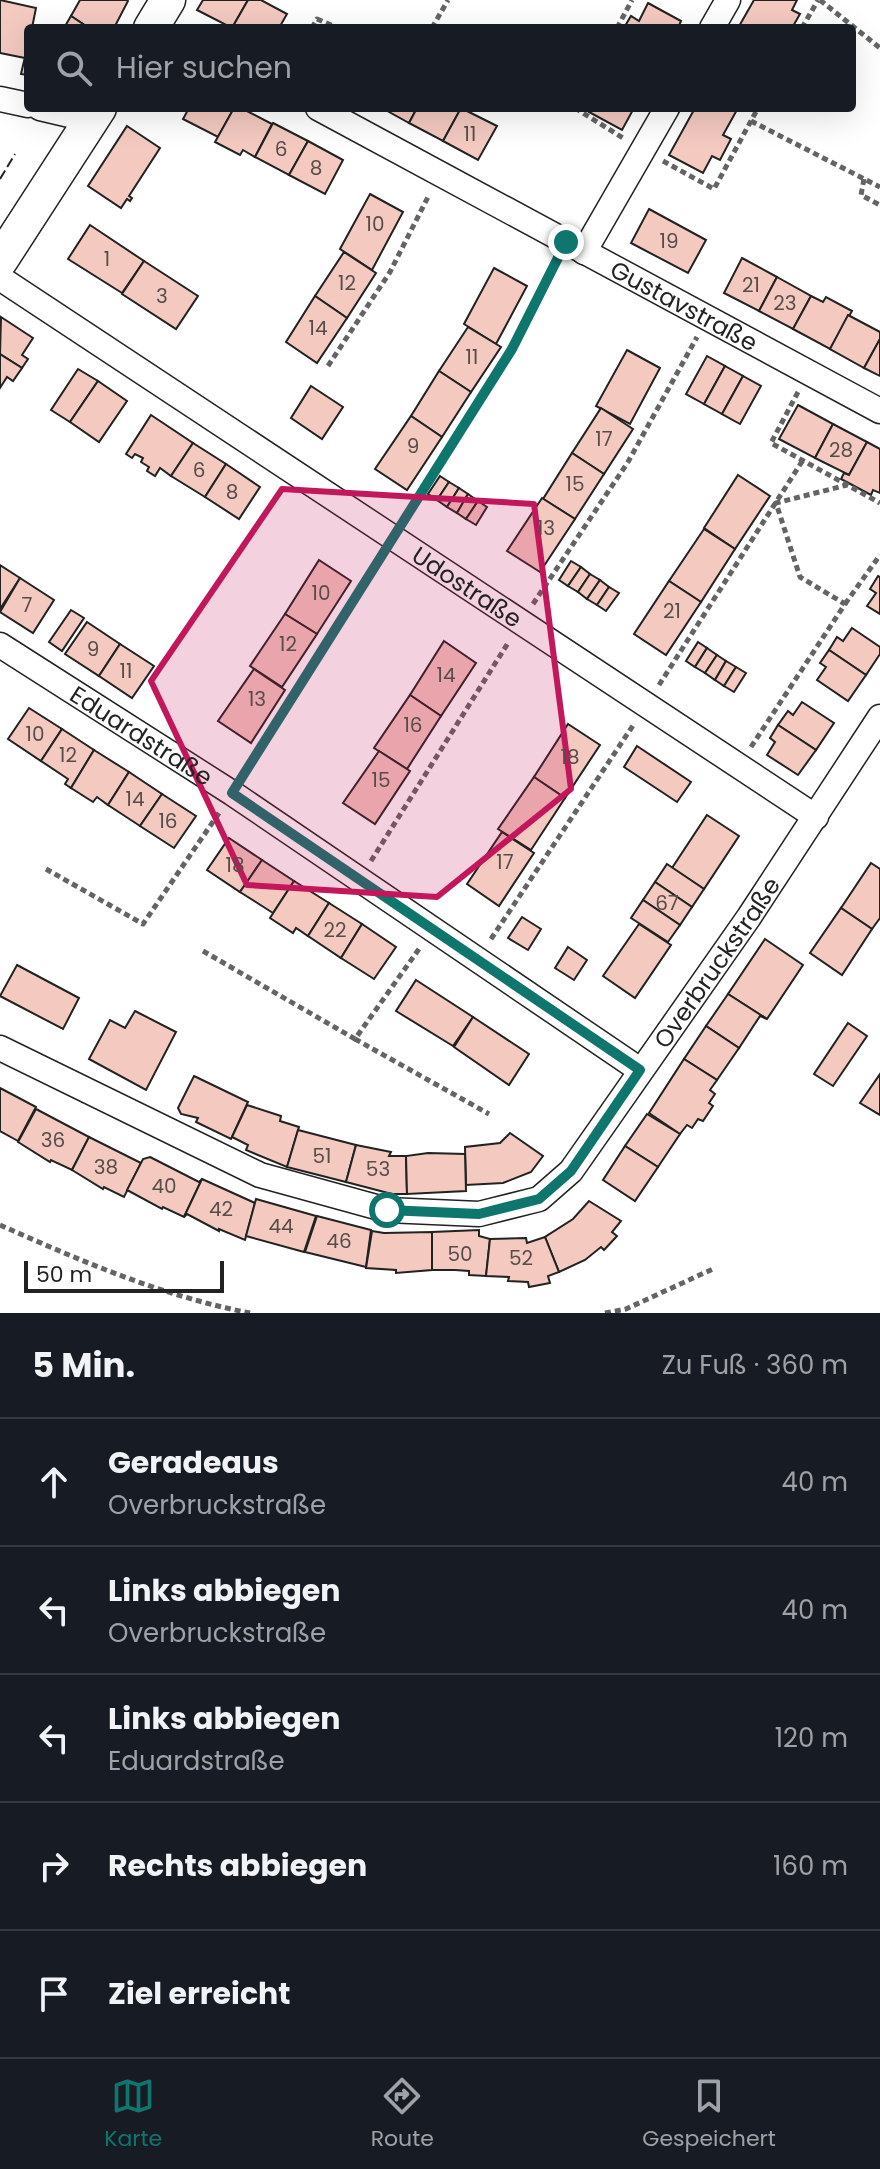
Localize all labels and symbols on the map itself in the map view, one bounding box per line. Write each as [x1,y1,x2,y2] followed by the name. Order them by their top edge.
[464,120,476,148] house number: 11
[275,135,287,163] house number: 6
[310,154,322,182] house number: 8
[366,210,384,238] house number: 10
[548,224,584,260] route end
[660,227,679,255] house number: 19
[104,245,110,273] house number: 1
[605,252,764,359] street label: Gustavstraße
[338,269,356,297] house number: 12
[742,271,760,299] house number: 21
[156,282,168,310] house number: 3
[773,289,797,317] house number: 23
[309,314,327,342] house number: 14
[466,343,478,371] house number: 11
[595,425,613,453] house number: 17
[407,432,419,460] house number: 9
[829,436,853,464] house number: 28
[193,456,205,484] house number: 6
[566,470,584,498] house number: 15
[226,478,238,506] house number: 8
[537,514,555,542] house number: 13
[406,538,529,635] street label: Udostraße
[312,579,330,607] house number: 10
[22,591,33,619] house number: 7
[663,597,681,625] house number: 21
[279,630,297,658] house number: 12
[87,635,99,663] house number: 9
[120,657,132,685] house number: 11
[437,661,455,689] house number: 14
[64,678,219,793] street label: Eduardstraße
[248,685,266,713] house number: 13
[403,711,423,739] house number: 16
[26,720,44,748] house number: 10
[59,741,77,769] house number: 12
[560,743,580,771] house number: 18
[372,766,390,794] house number: 15
[126,785,144,813] house number: 14
[158,807,178,835] house number: 16
[496,848,514,876] house number: 17
[225,851,245,879] house number: 18
[646,870,787,1055] street label: Overbruckstraße
[655,889,679,917] house number: 67
[324,916,347,944] house number: 22
[41,1126,65,1154] house number: 36
[313,1142,331,1170] house number: 51
[94,1153,118,1181] house number: 38
[366,1155,390,1183] house number: 53
[151,1172,177,1200] house number: 40
[369,1192,405,1228] route start
[209,1195,233,1223] house number: 42
[268,1212,294,1240] house number: 44
[326,1227,352,1255] house number: 46
[447,1240,473,1268] house number: 50
[509,1244,533,1272] house number: 52
[24,1257,224,1293] scale bar

